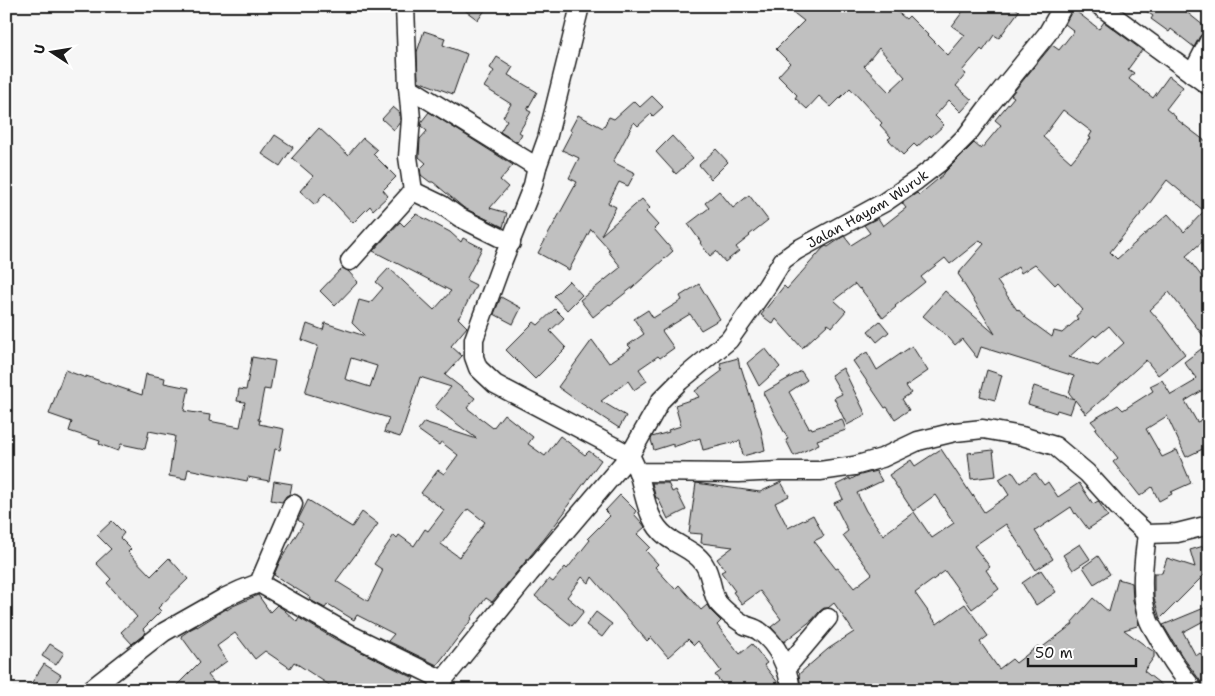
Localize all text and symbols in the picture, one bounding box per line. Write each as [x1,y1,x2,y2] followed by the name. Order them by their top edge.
[28,28,78,78] north arrow
[29,43,49,56] text: U
[804,166,932,252] street label: Jalan Hayam Wuruk
[1028,636,1135,668] scale bar
[1035,643,1073,663] text: 50 m

